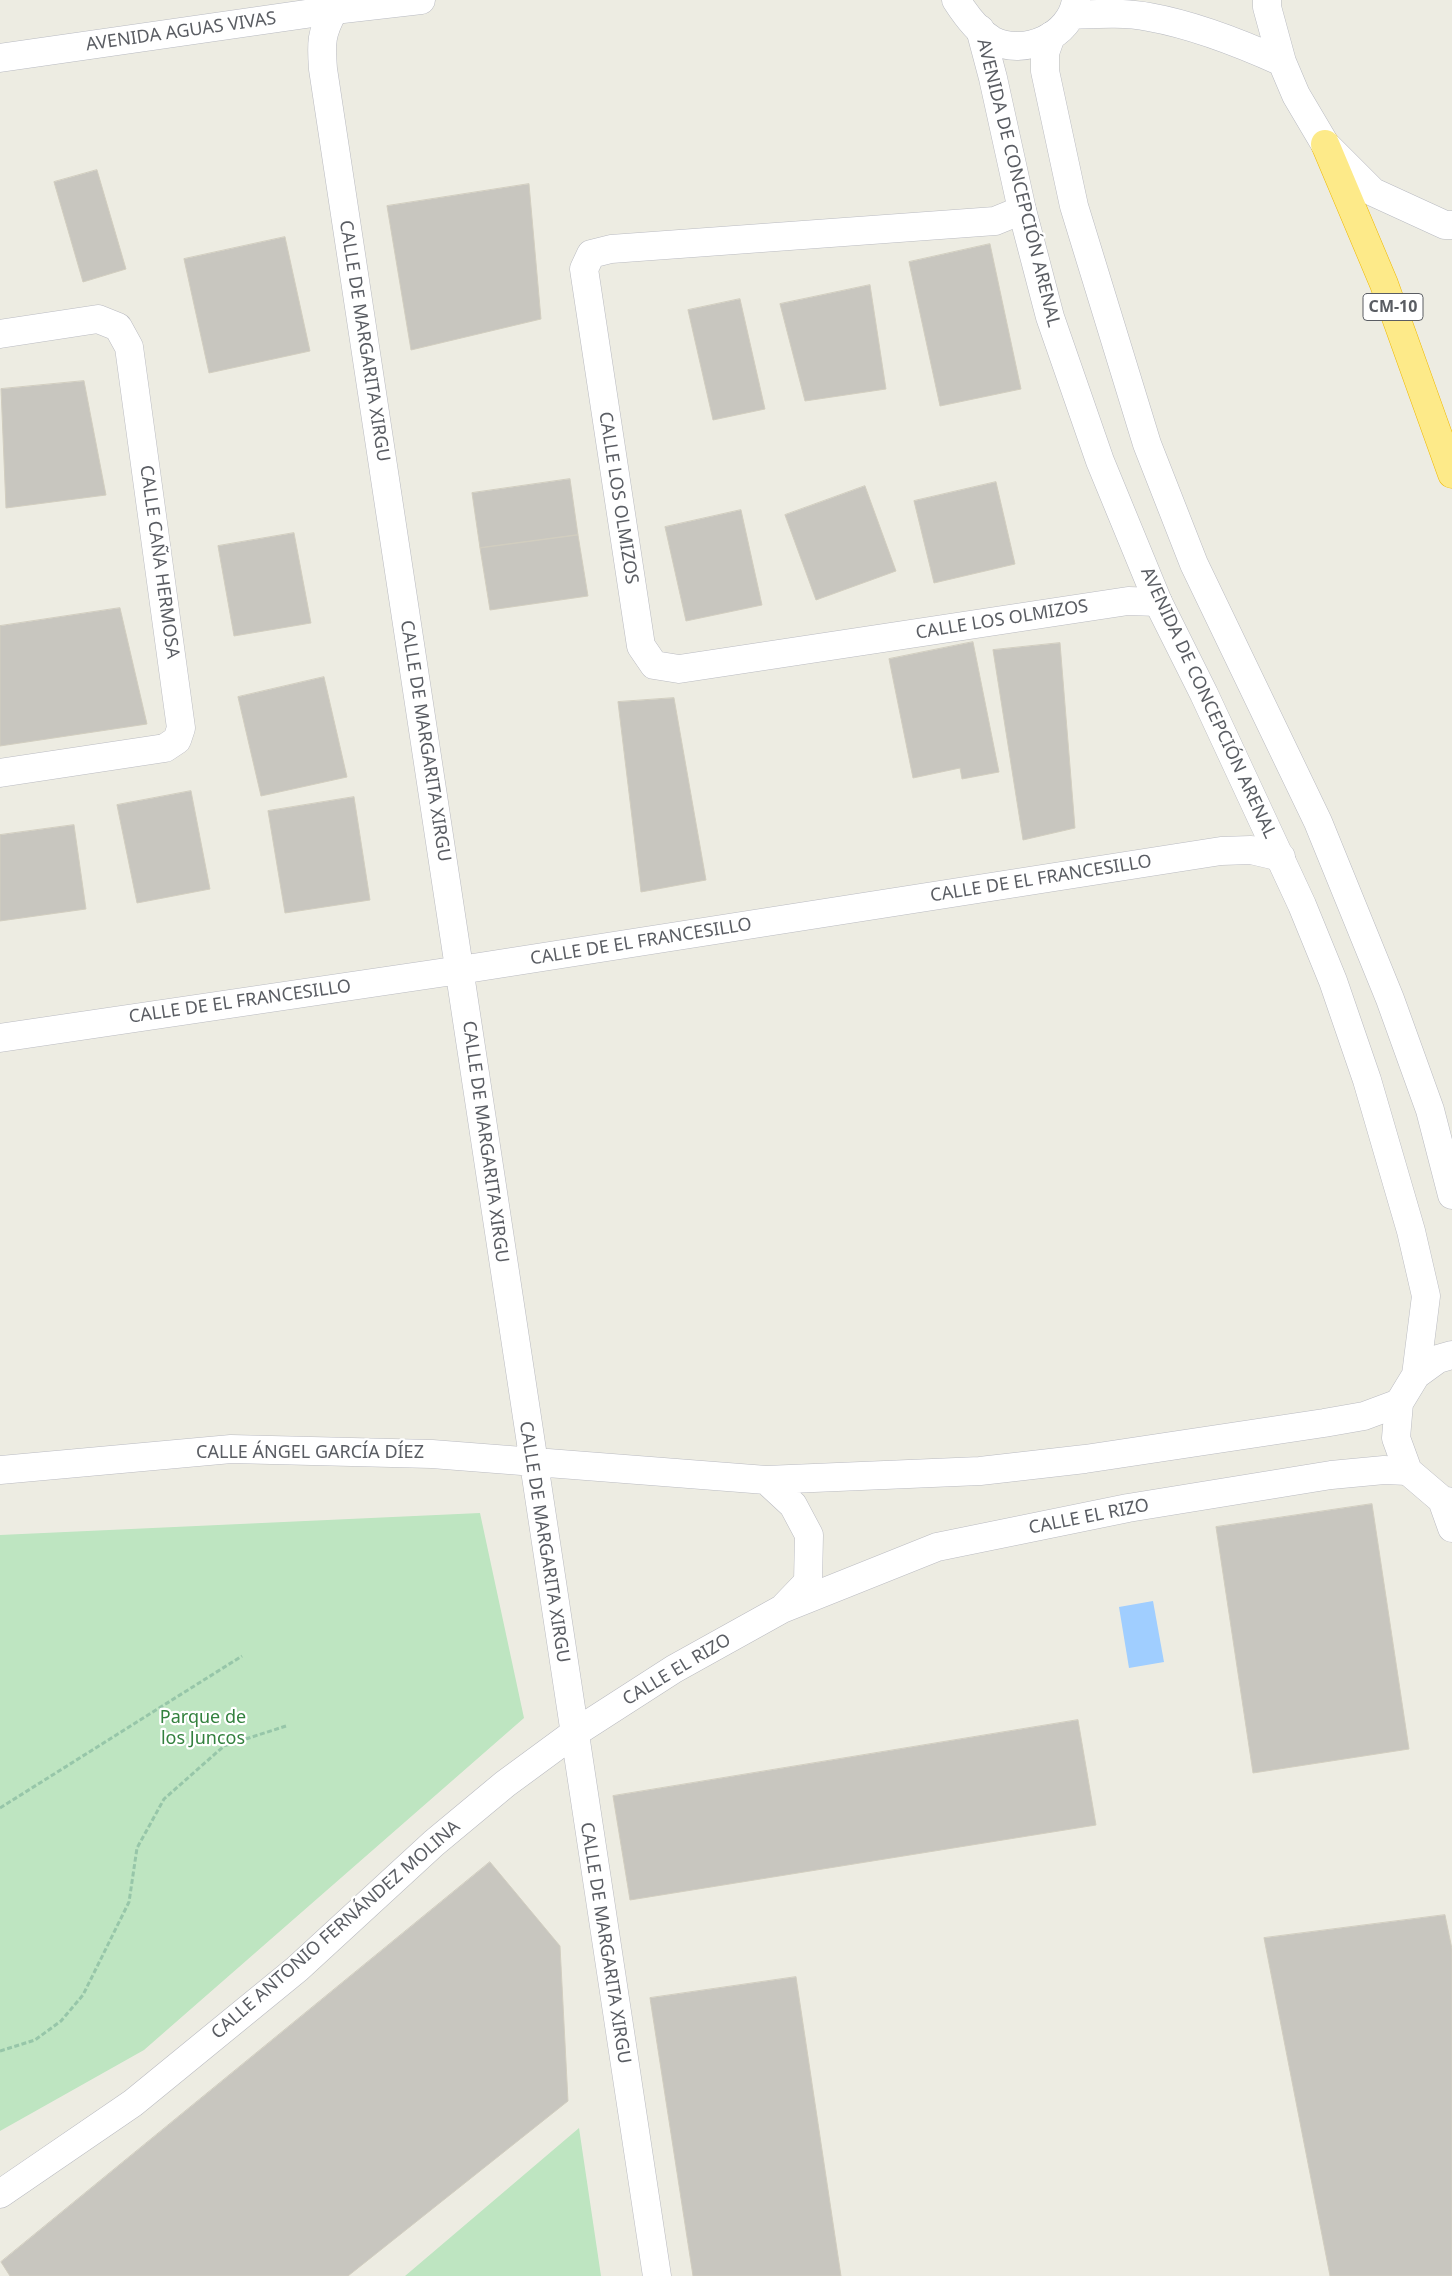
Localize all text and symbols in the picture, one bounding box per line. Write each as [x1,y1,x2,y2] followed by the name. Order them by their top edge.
[84,8,278,56] street label: AVENIDA AGUAS VIVAS
[972,37,1064,329] street label: AVENIDA DE CONCEPCIÓN ARENAL
[334,219,394,463] street label: CALLE DE MARGARITA XIRGU
[1363,294,1423,320] road number: CM-10
[594,410,642,586] street label: CALLE LOS OLMIZOS
[135,464,183,660] street label: CALLE CAÑA HERMOSA
[1136,564,1280,842] street label: AVENIDA DE CONCEPCIÓN ARENAL
[914,596,1090,644] street label: CALLE LOS OLMIZOS
[395,619,455,863] street label: CALLE DE MARGARITA XIRGU
[929,851,1153,907] street label: CALLE DE EL FRANCESILLO
[529,914,753,970] street label: CALLE DE EL FRANCESILLO
[128,976,352,1028] street label: CALLE DE EL FRANCESILLO
[457,1020,513,1264] street label: CALLE DE MARGARITA XIRGU
[514,1420,574,1664] street label: CALLE DE MARGARITA XIRGU
[196,1442,424,1464] street label: CALLE ÁNGEL GARCÍA DÍEZ
[1027,1495,1151,1539] street label: CALLE EL RIZO
[619,1629,735,1711] street label: CALLE EL RIZO
[160,1707,246,1750] park label: Parque de los Juncos
[207,1816,465,2044] street label: CALLE ANTONIO FERNÁNDEZ MOLINA
[575,1821,635,2065] street label: CALLE DE MARGARITA XIRGU

